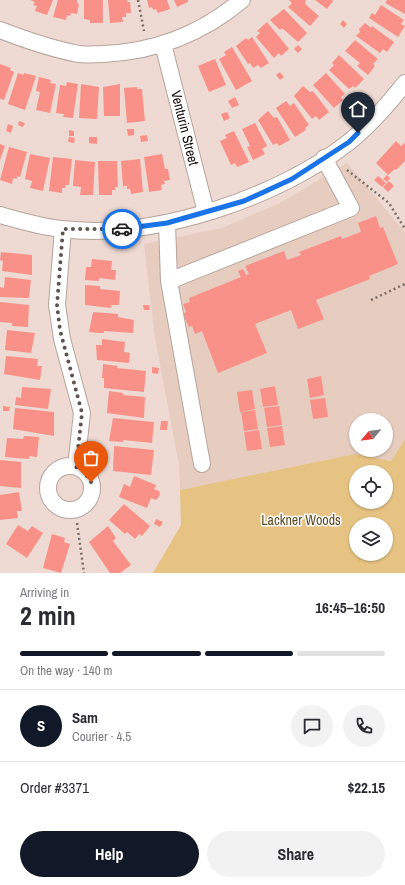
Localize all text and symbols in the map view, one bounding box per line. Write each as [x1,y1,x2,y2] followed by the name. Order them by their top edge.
[167,89,203,167] street label: Venturin Street
[341,92,375,133] pin
[347,98,369,120] icon: home
[102,209,142,249] courier
[111,218,133,240] icon: car
[349,413,393,457] north arrow
[349,413,393,561] map controls
[74,441,108,482] pin
[80,447,102,469] icon: bag
[349,465,393,509] button: locate
[261,511,341,529] park label: Lackner Woods
[349,517,393,561] button: layers
[20,584,69,601] text: Arriving in
[315,597,385,618] text: 16:45–16:50
[20,598,76,633] text: 2 min
[20,662,112,679] text: On the way · 140 m
[291,705,333,747] button: chat
[343,705,385,747] button: phone
[72,707,98,728] text: Sam
[37,715,45,736] text: S
[72,728,131,745] text: Courier · 4.5
[20,777,89,798] text: Order #3371
[347,777,385,798] text: $22.15
[20,831,199,877] button: Help
[207,831,385,877] button: Share

